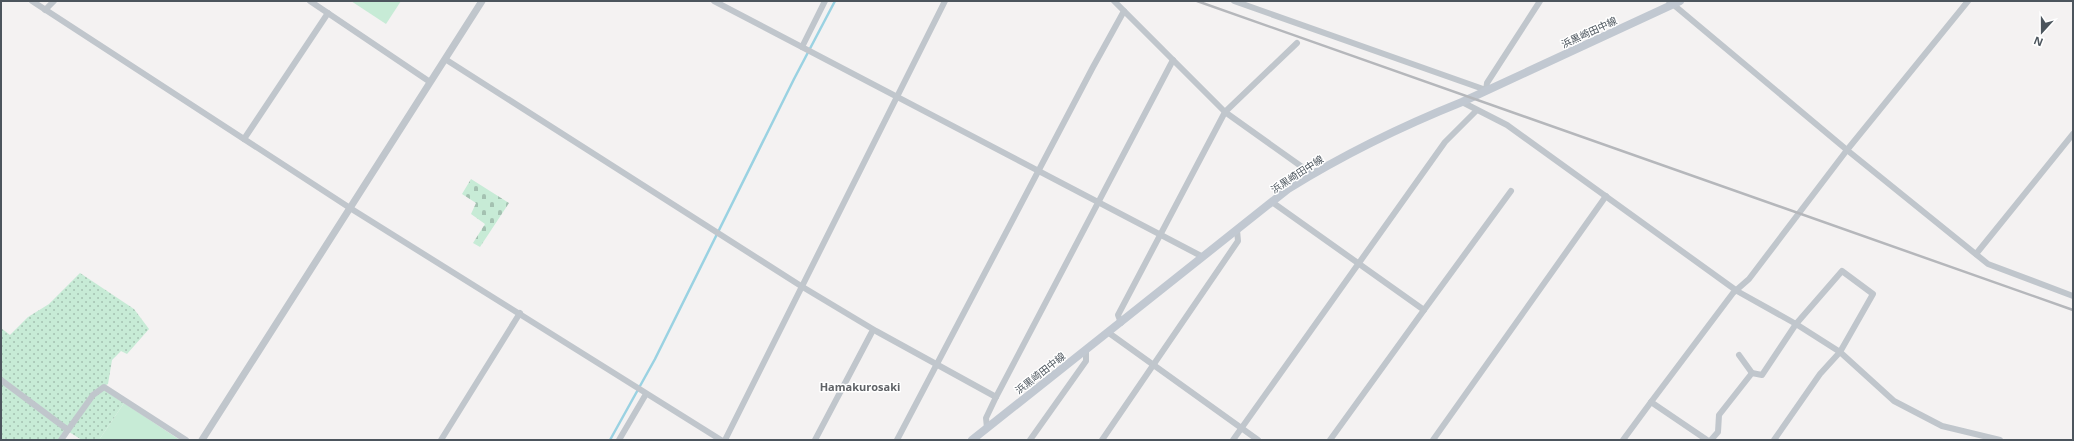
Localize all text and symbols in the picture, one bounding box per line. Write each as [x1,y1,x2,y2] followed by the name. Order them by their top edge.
[2022,12,2062,52] north arrow
[1559,13,1619,51] street label: 浜黒崎田中線
[2031,33,2045,50] text: N
[1268,152,1326,196] street label: 浜黒崎田中線
[1012,349,1068,397] street label: 浜黒崎田中線
[820,379,900,394] district label: Hamakurosaki

